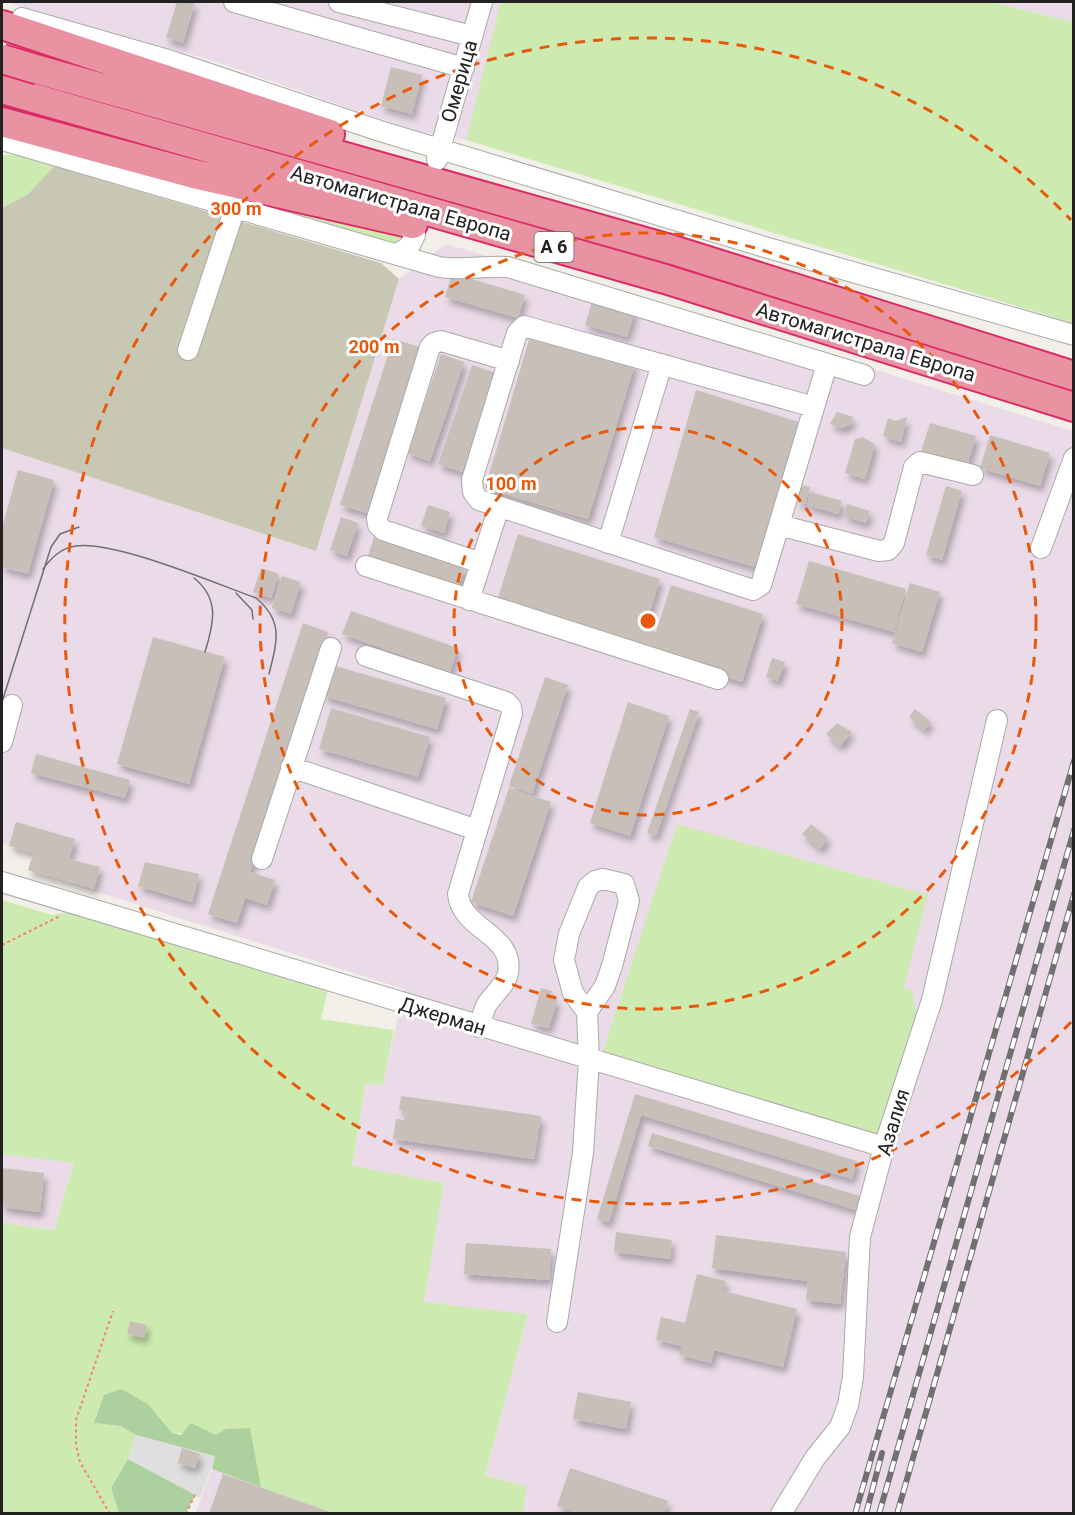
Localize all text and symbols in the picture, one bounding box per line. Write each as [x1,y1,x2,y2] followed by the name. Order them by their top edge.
[436,37,482,125] street label: Омерица
[288,160,514,246] street label: Автомагистрала Европа
[210,198,262,219] text: 300 m
[534,232,574,262] road number: A 6
[753,297,979,387] street label: Автомагистрала Европа
[348,336,400,357] text: 200 m
[485,473,537,494] text: 100 m
[638,611,658,631] centre of rings
[397,991,489,1041] street label: Джерман
[872,1086,914,1158] street label: Азалия

